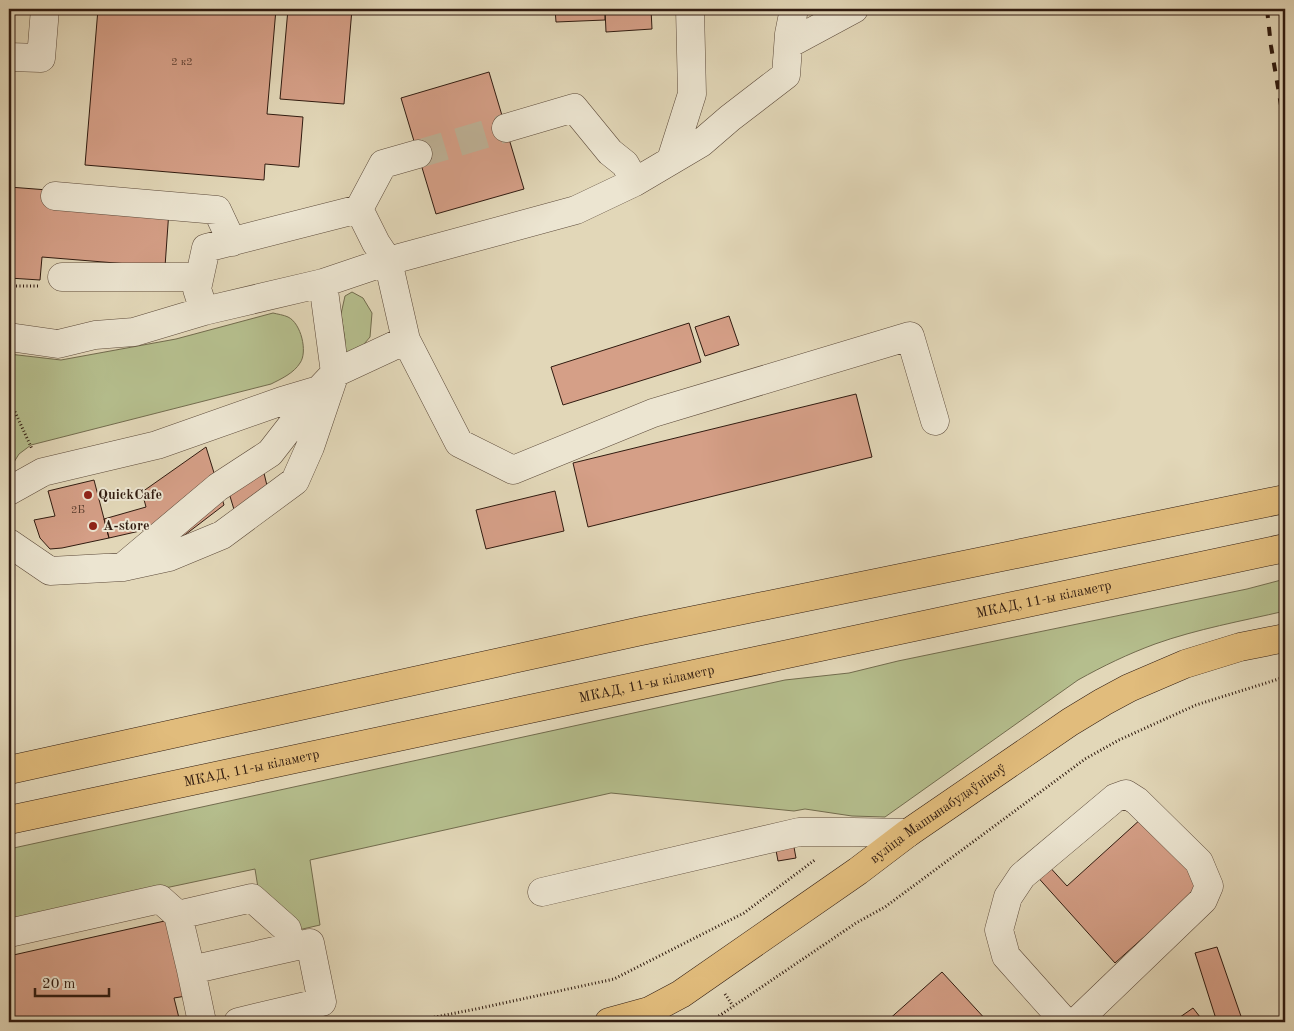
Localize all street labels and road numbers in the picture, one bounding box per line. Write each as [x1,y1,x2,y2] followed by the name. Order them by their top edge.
[975,578,1113,621] street label: МКАД, 11-ы кіламетр
[578,663,716,705] street label: МКАД, 11-ы кіламетр
[182,747,321,790] street label: МКАД, 11-ы кіламетр
[868,761,1009,866] street label: вуліца Машынабудаўнікоў

